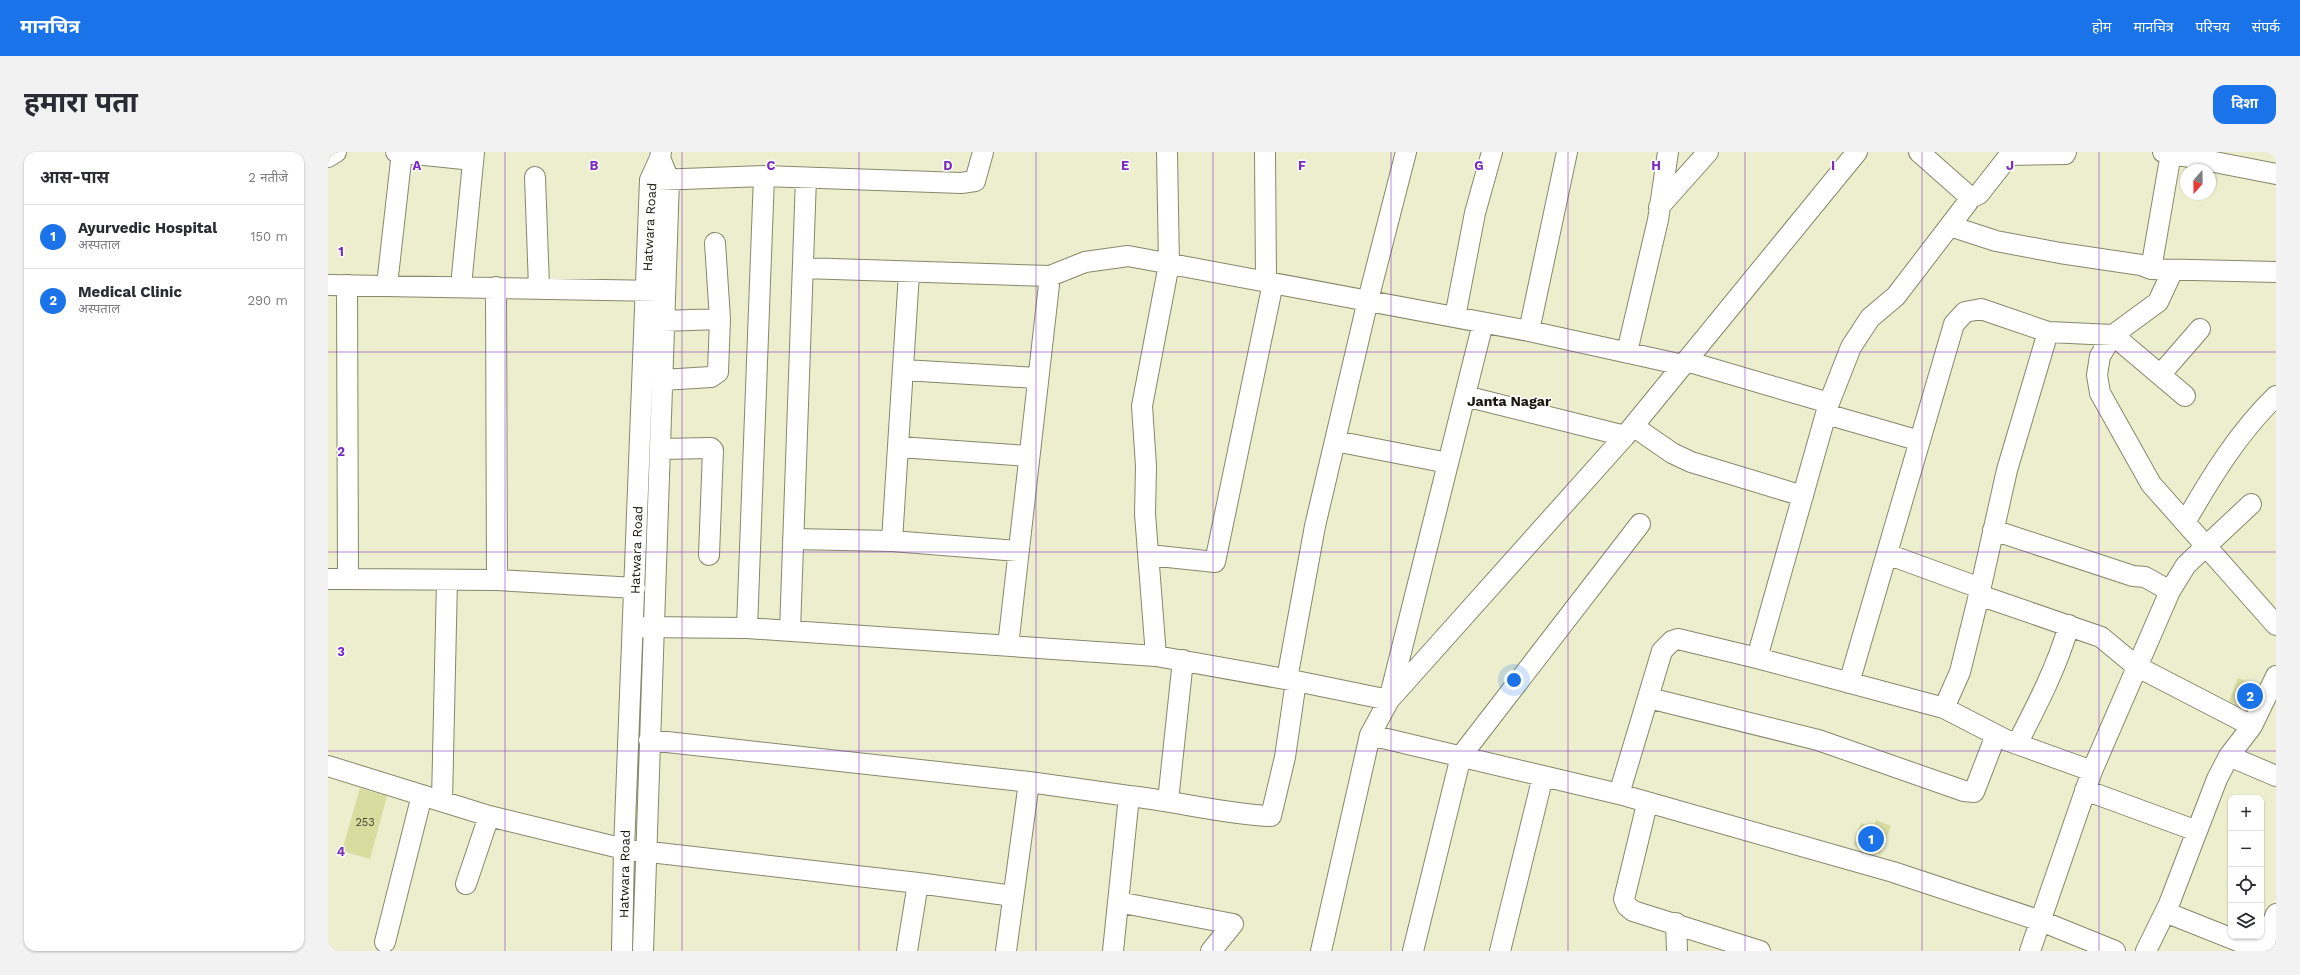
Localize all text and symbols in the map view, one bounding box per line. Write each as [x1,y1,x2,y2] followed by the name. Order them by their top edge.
[20,15,80,38] text: मानचित्र
[2092,19,2111,35] text: होम
[2133,19,2174,35] text: मानचित्र
[2196,19,2230,35] text: परिचय
[2252,19,2280,35] text: संपर्क
[2213,85,2276,124] button: दिशा
[24,86,138,119] text: हमारा पता
[413,158,422,173] text: A
[590,158,599,173] text: B
[767,158,776,173] text: C
[943,158,953,173] text: D
[1121,158,1129,173] text: E
[1298,158,1306,173] text: F
[1474,158,1484,173] text: G
[1651,158,1661,173] text: H
[1831,158,1835,173] text: I
[2006,158,2014,173] text: J
[2180,164,2216,200] north arrow
[40,167,109,187] text: आस-पास
[248,170,288,185] text: 2 नतीजे
[640,182,659,272] street label: Hatwara Road
[78,219,217,237] text: Ayurvedic Hospital
[50,229,56,244] text: 1
[250,229,288,244] text: 150 m
[78,237,120,252] text: अस्पताल
[338,244,344,259] text: 1
[78,283,182,301] text: Medical Clinic
[49,293,57,308] text: 2
[247,293,288,308] text: 290 m
[78,301,120,316] text: अस्पताल
[1467,393,1551,409] district label: Janta Nagar
[337,444,345,459] text: 2
[627,506,646,594] street label: Hatwara Road
[337,644,345,659] text: 3
[1504,670,1524,690] your location
[2237,681,2263,711] pin: 2
[2228,795,2264,939] map controls
[2228,795,2264,831] button: +
[355,816,375,829] house number: 253
[1858,824,1884,854] pin: 1
[616,830,633,918] street label: Hatwara Road
[2228,831,2264,867] button: −
[337,844,346,859] text: 4
[2228,867,2264,903] button: locate
[2228,903,2264,939] button: layers

